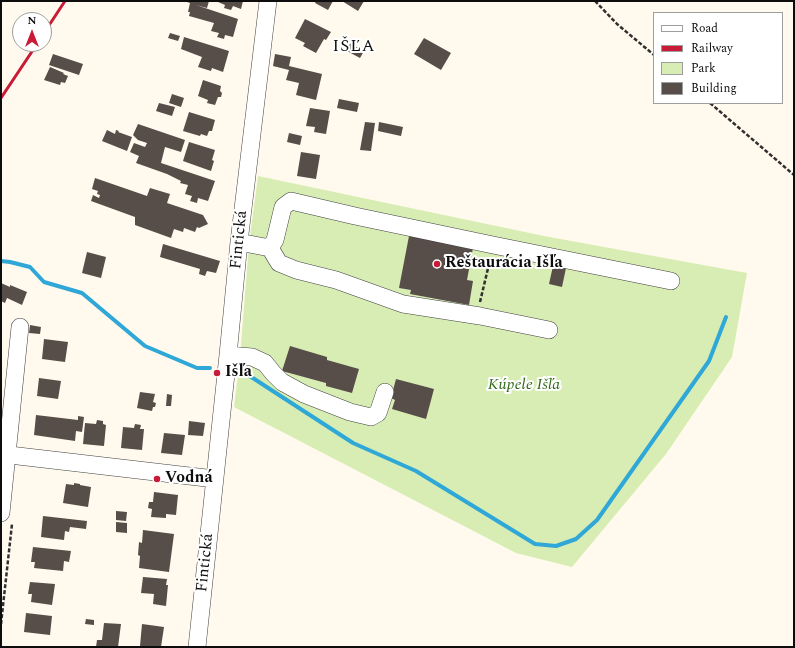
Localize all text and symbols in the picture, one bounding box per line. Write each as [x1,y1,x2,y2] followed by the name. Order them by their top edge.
[12,12,52,52] north arrow
[28,12,36,29] text: N
[653,12,783,104] legend
[691,19,718,38] text: Road
[333,38,375,58] district label: IŠĽA
[691,39,733,58] text: Railway
[691,59,716,78] text: Park
[691,79,737,98] text: Building
[227,210,253,270] street label: Fintická
[445,254,563,274] place label: Reštaurácia Išľa
[432,259,442,269] marker: Reštaurácia Išľa
[225,363,252,383] place label: Išľa
[212,368,222,378] marker: Išľa
[488,376,560,396] park label: Kúpele Išľa
[165,469,213,489] place label: Vodná
[152,474,162,484] marker: Vodná
[193,533,219,593] street label: Fintická

